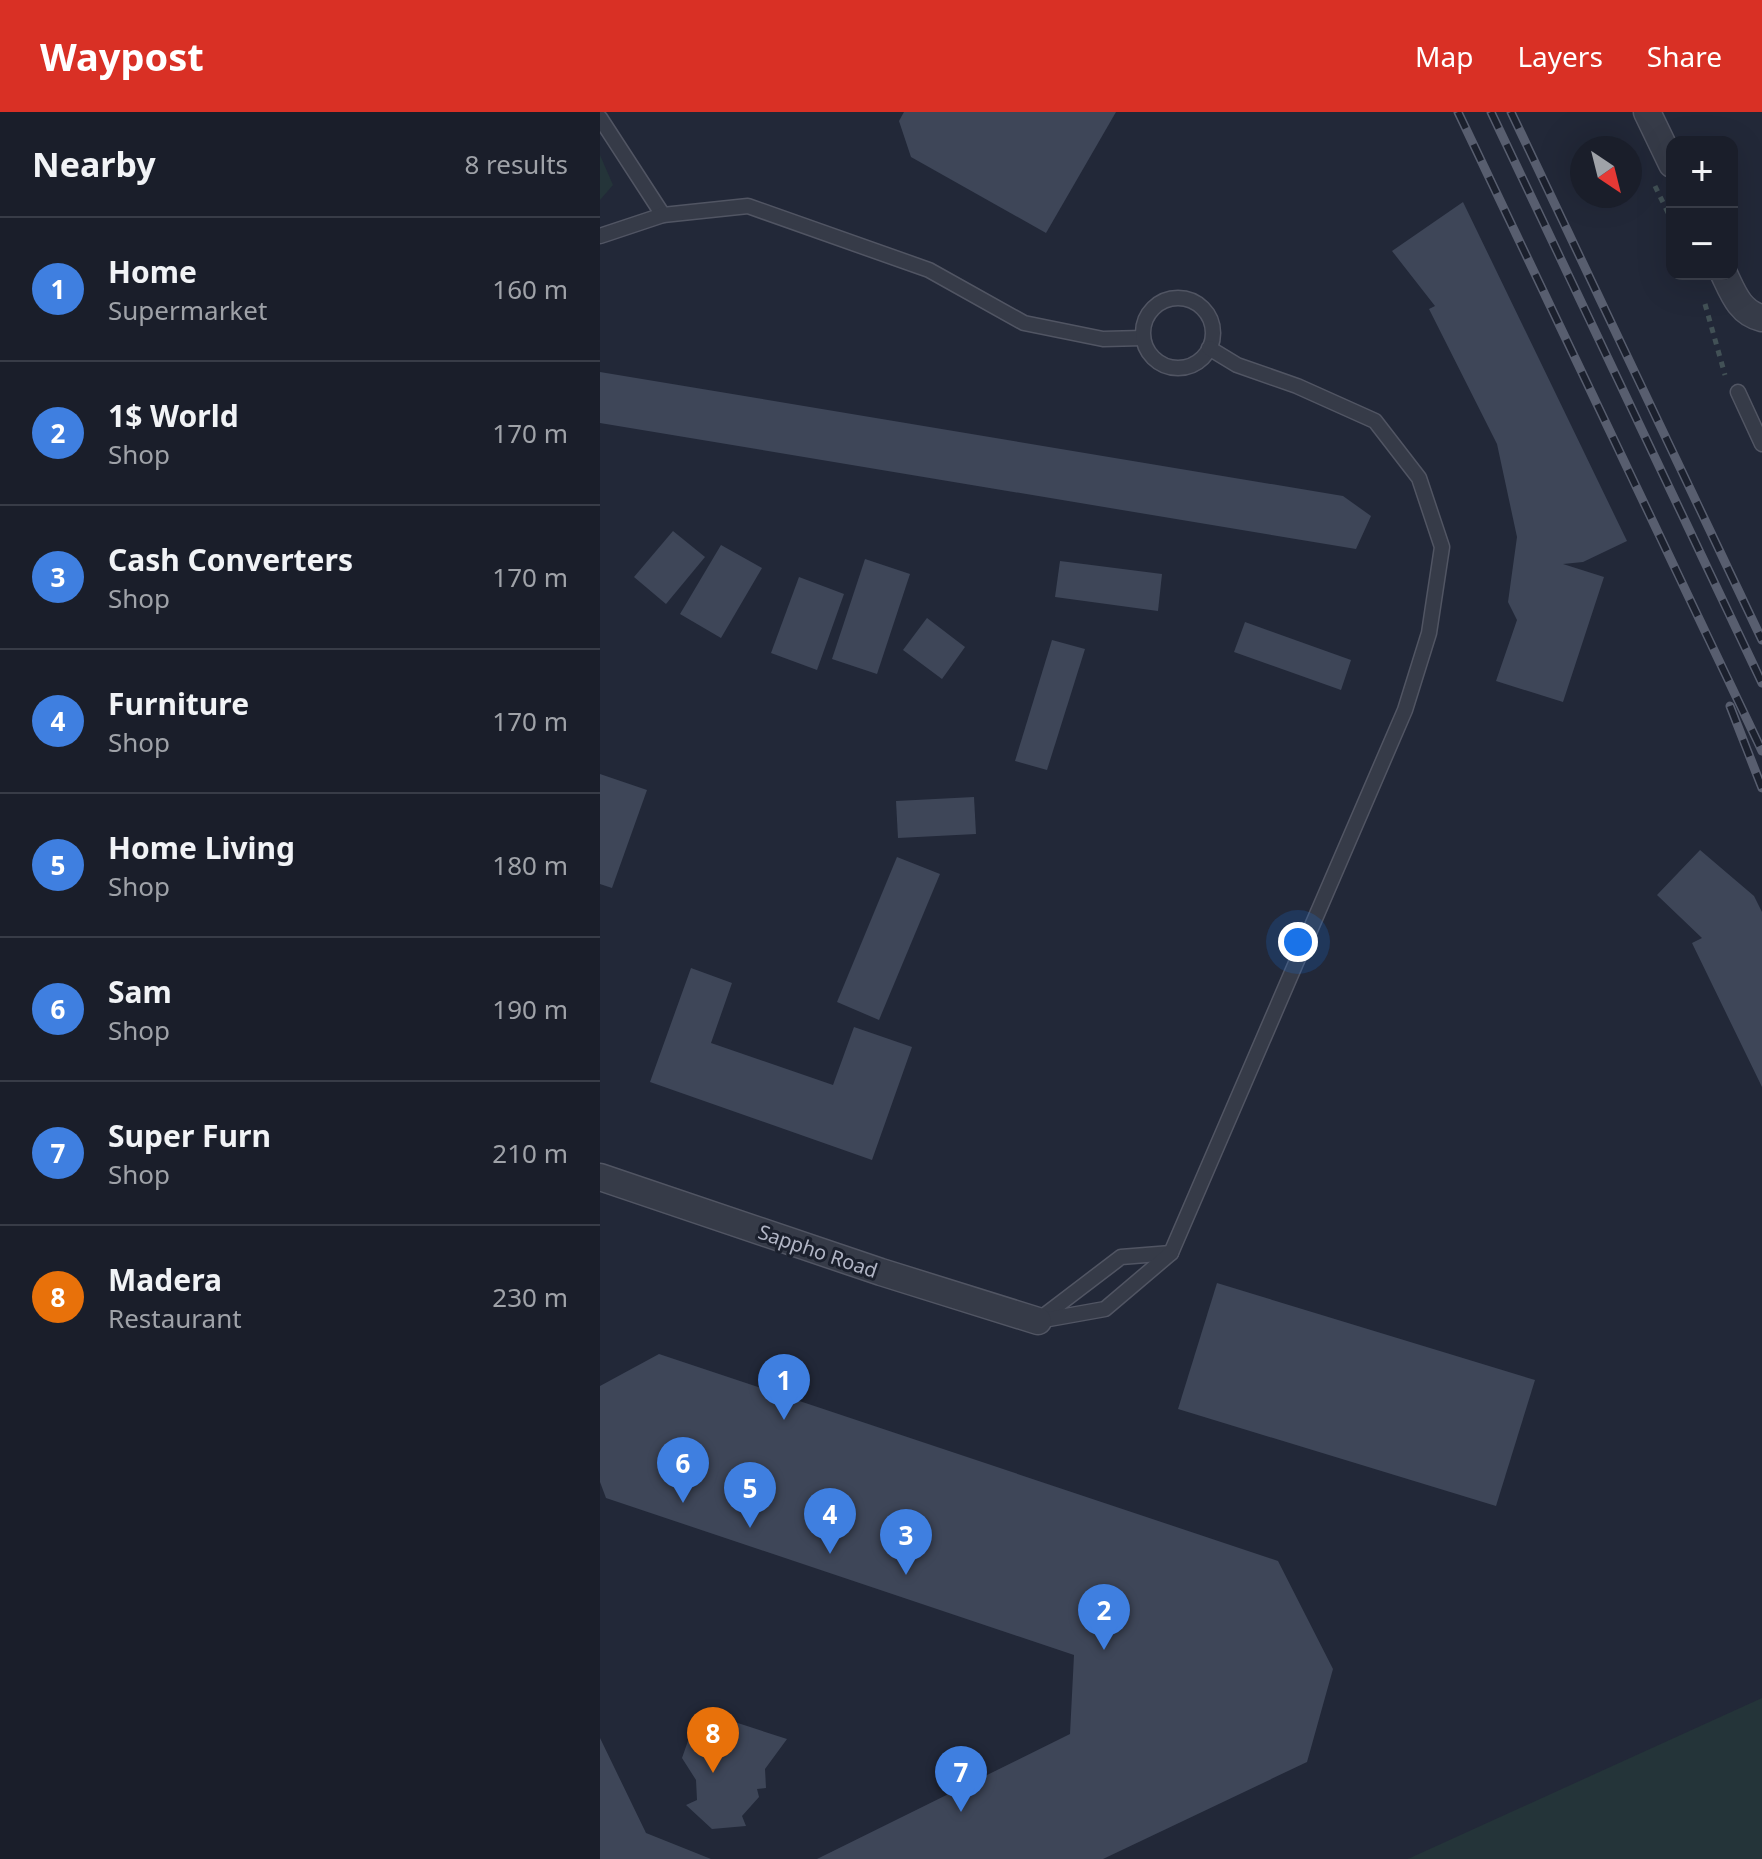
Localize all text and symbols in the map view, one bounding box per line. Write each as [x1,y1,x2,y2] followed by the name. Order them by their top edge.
[40,30,204,82] text: Waypost
[1415,37,1473,75] text: Map
[1517,37,1603,75] text: Layers
[1647,37,1722,75] text: Share
[1570,136,1642,208] north arrow
[1666,136,1738,280] map controls
[1666,136,1738,208] button: +
[32,141,156,187] text: Nearby
[464,146,568,182] text: 8 results
[1666,208,1738,280] button: −
[108,251,197,292] text: Home
[51,271,65,307] text: 1
[492,271,568,307] text: 160 m
[108,292,267,328] text: Supermarket
[108,395,239,436] text: 1$ World
[51,415,65,451] text: 2
[492,415,568,451] text: 170 m
[108,436,170,472] text: Shop
[108,539,353,580] text: Cash Converters
[51,559,65,595] text: 3
[492,559,568,595] text: 170 m
[108,580,170,616] text: Shop
[108,683,249,724] text: Furniture
[51,703,65,739] text: 4
[492,703,568,739] text: 170 m
[108,724,170,760] text: Shop
[108,827,295,868] text: Home Living
[51,847,65,883] text: 5
[492,847,568,883] text: 180 m
[108,868,170,904] text: Shop
[1278,922,1318,962] your location
[108,971,172,1012] text: Sam
[51,991,65,1027] text: 6
[492,991,568,1027] text: 190 m
[108,1012,170,1048] text: Shop
[108,1115,271,1156] text: Super Furn
[51,1135,65,1171] text: 7
[492,1135,568,1171] text: 210 m
[108,1156,170,1192] text: Shop
[755,1218,881,1284] street label: Sappho Road
[108,1259,222,1300] text: Madera
[51,1279,65,1315] text: 8
[492,1279,568,1315] text: 230 m
[108,1300,242,1336] text: Restaurant
[758,1354,810,1420] pin: 1
[657,1437,709,1503] pin: 6
[724,1462,776,1528] pin: 5
[804,1488,856,1554] pin: 4
[880,1509,932,1575] pin: 3
[1078,1584,1130,1650] pin: 2
[687,1707,739,1773] pin: 8
[935,1746,987,1812] pin: 7

